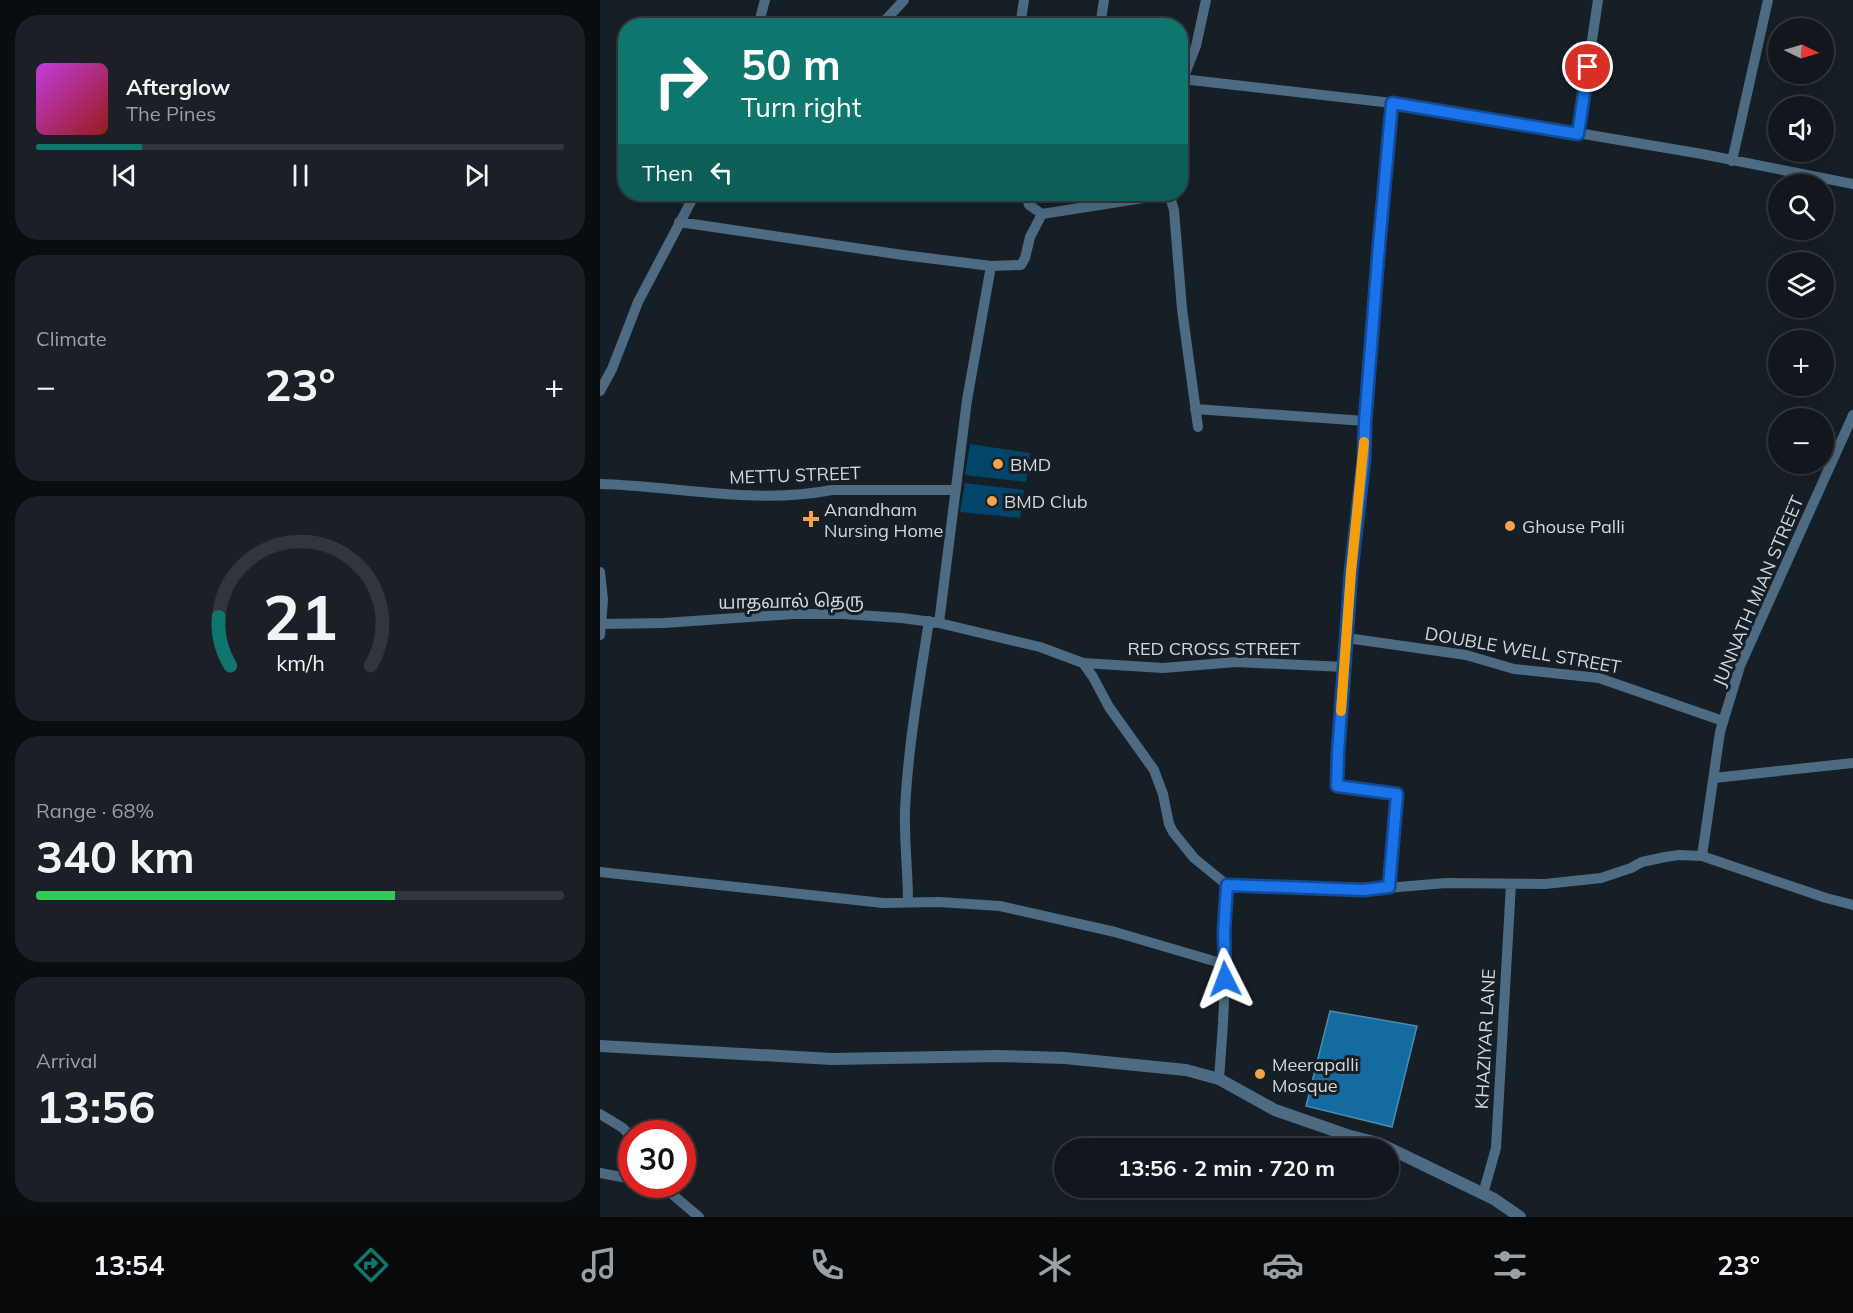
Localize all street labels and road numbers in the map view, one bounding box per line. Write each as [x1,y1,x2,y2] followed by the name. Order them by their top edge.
[729,461,861,489] street label: METTU STREET
[1707,492,1809,690] street label: JUNNATH MIAN STREET
[718,588,864,615] street label: யாதவால் தெரு
[1423,621,1623,679] street label: DOUBLE WELL STREET
[1128,637,1301,660] street label: RED CROSS STREET
[1470,968,1500,1110] street label: KHAZIYAR LANE

